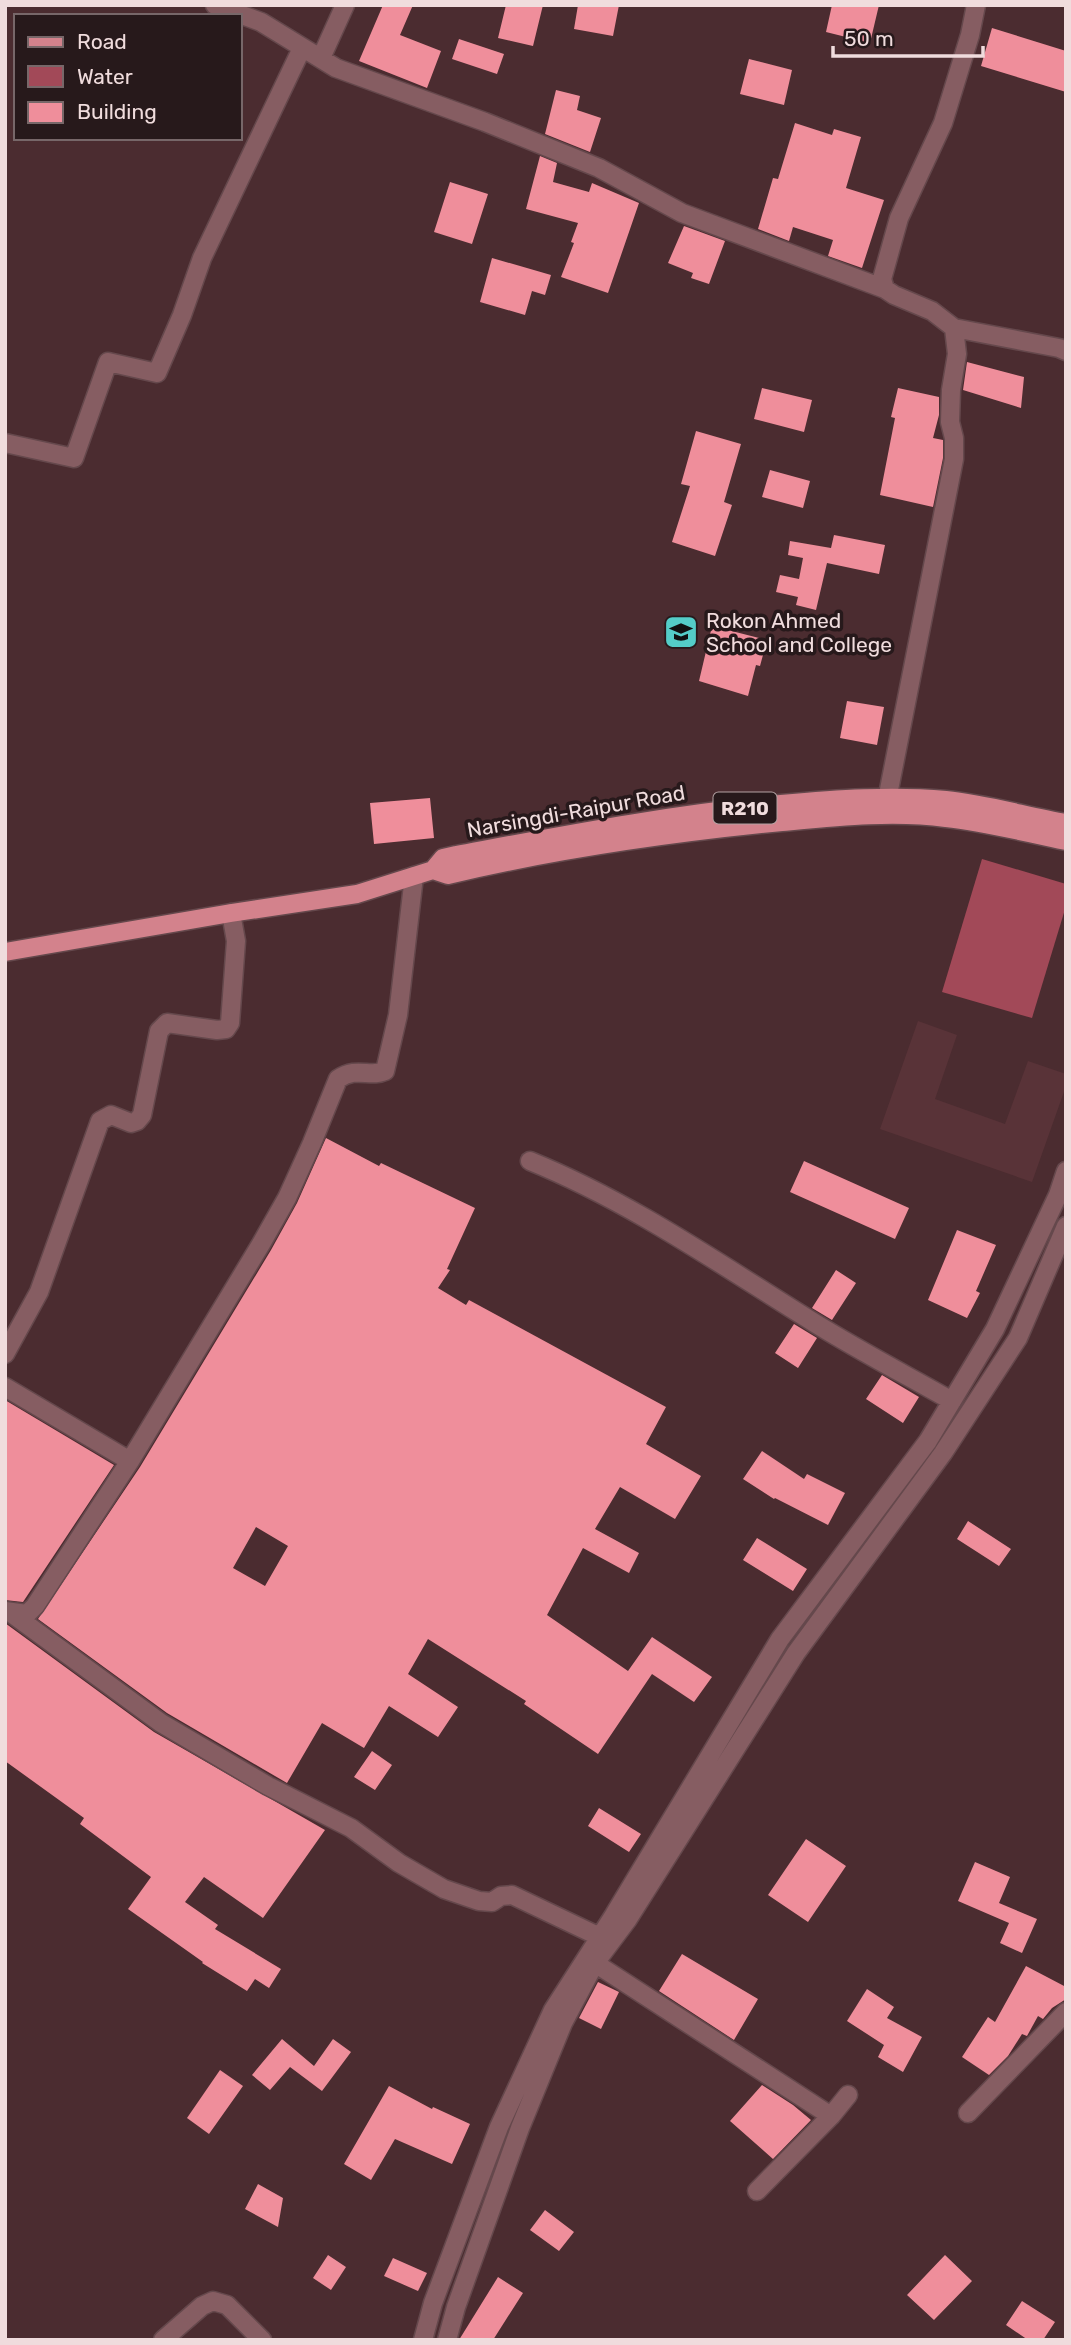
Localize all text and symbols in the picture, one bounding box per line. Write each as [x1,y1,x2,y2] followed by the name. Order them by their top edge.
[14,14,242,140] legend
[833,14,984,58] scale bar
[844,26,894,51] text: 50 m
[77,29,127,54] text: Road
[77,64,133,89] text: Water
[77,99,157,124] text: Building
[706,608,892,657] place label: Rokon Ahmed School and College
[662,613,700,651] school or university icon: Rokon Ahmed School and College
[465,780,687,842] street label: Narsingdi-Raipur Road
[714,792,776,824] road number: R210

